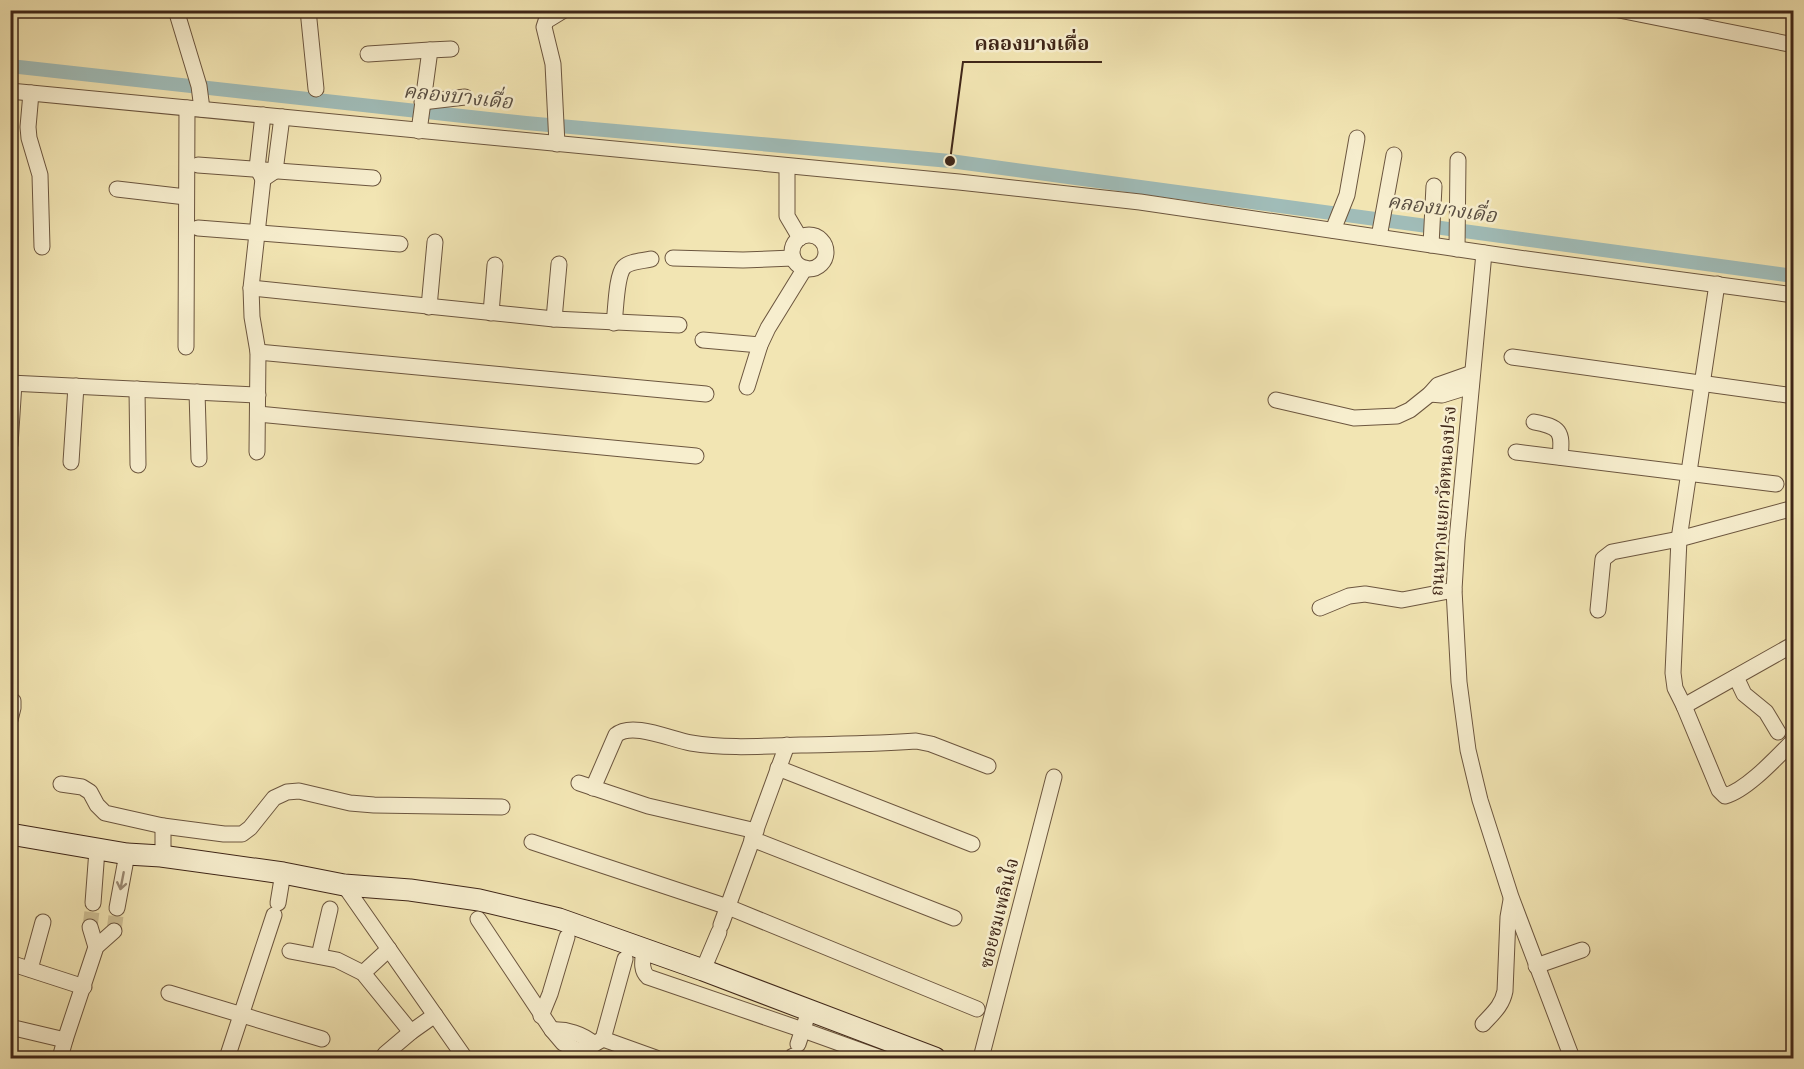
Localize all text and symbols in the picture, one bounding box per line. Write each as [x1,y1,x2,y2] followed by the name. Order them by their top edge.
[963,24,1102,62] callout: คลองบางเดื่อ
[975,28,1089,56] text: คลองบางเดื่อ
[402,75,516,115] water label: คลองบางเดื่อ
[1386,185,1500,229] water label: คลองบางเดื่อ
[1425,405,1462,597] street label: ถนนทางแยกวัดหนองปรง
[974,855,1024,971] street label: ซอยชมเพลินใจ
[117,871,128,890] one-way arrow

